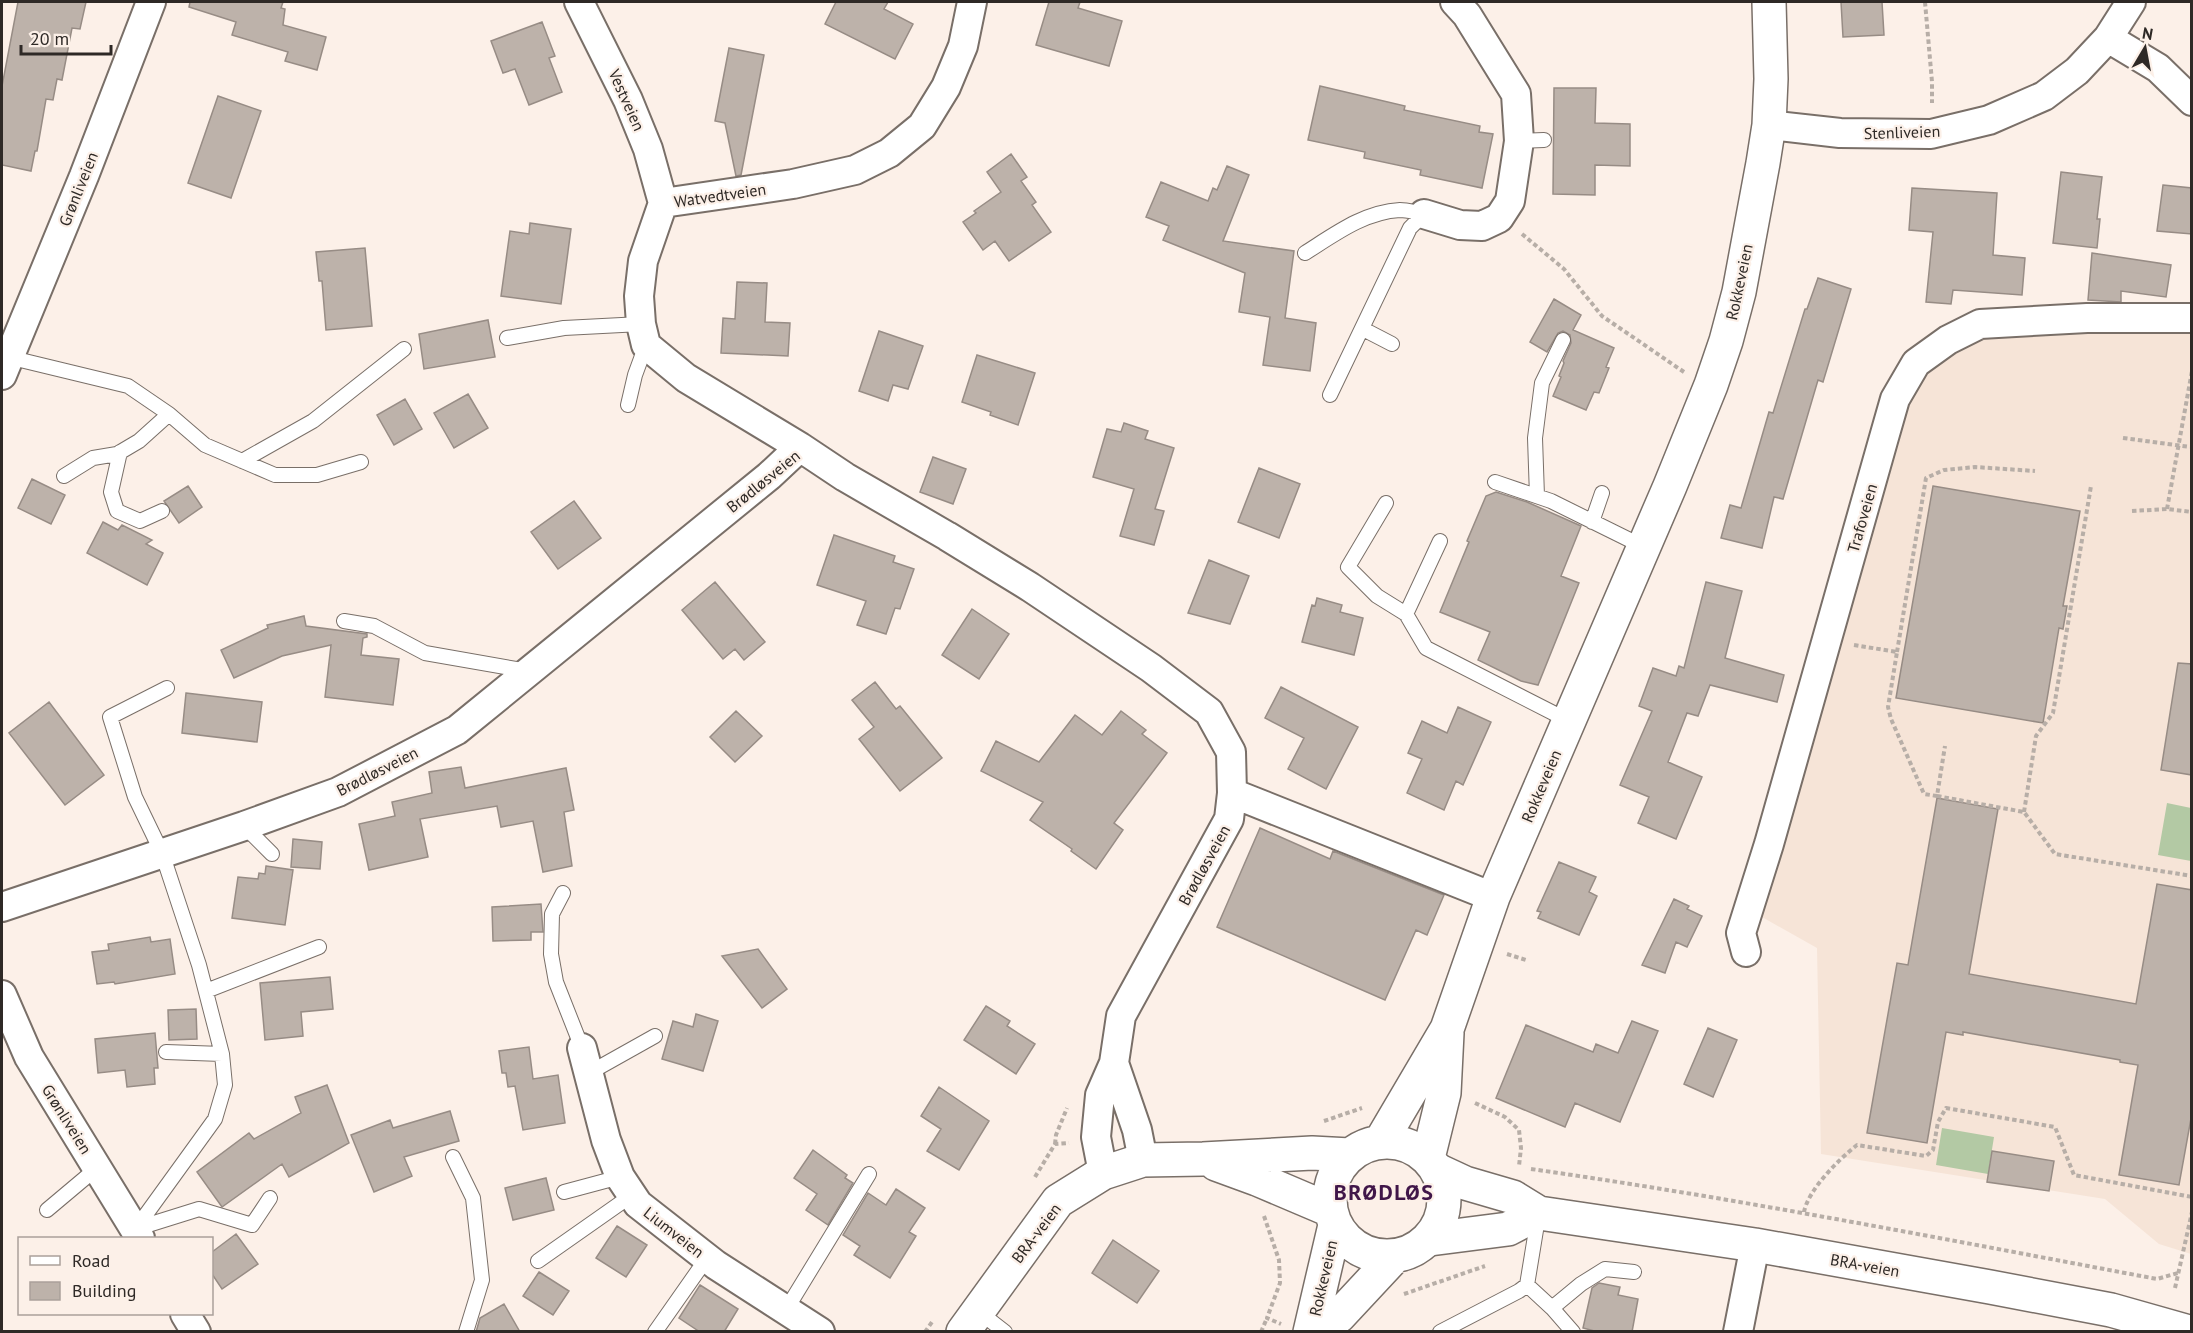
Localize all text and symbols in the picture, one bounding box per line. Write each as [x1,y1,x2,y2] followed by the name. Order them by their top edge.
[21,18,111,56] scale bar
[2115,18,2175,78] north arrow
[2141,22,2155,44] text: N
[30,27,69,50] text: 20 m
[604,65,649,134] street label: Vestveien
[1863,121,1941,143] street label: Stenliveien
[54,149,102,229] street label: Grønliveien
[673,179,767,211] street label: Watvedtveien
[1721,242,1757,322] street label: Rokkeveien
[722,445,804,517] street label: Brødløsveien
[1843,481,1881,555] street label: Trafoveien
[333,742,421,800] street label: Brødløsveien
[1517,747,1565,825] street label: Rokkeveien
[1174,821,1234,909] street label: Brødløsveien
[38,1080,96,1158] street label: Grønliveien
[1334,1178,1434,1206] district label: BRØDLØS
[1007,1199,1065,1267] street label: BRA-veien
[640,1202,708,1262] street label: Liumveien
[18,1237,213,1315] legend
[1305,1238,1341,1318] street label: Rokkeveien
[72,1249,110,1272] text: Road
[1829,1249,1901,1281] street label: BRA-veien
[72,1279,136,1302] text: Building

